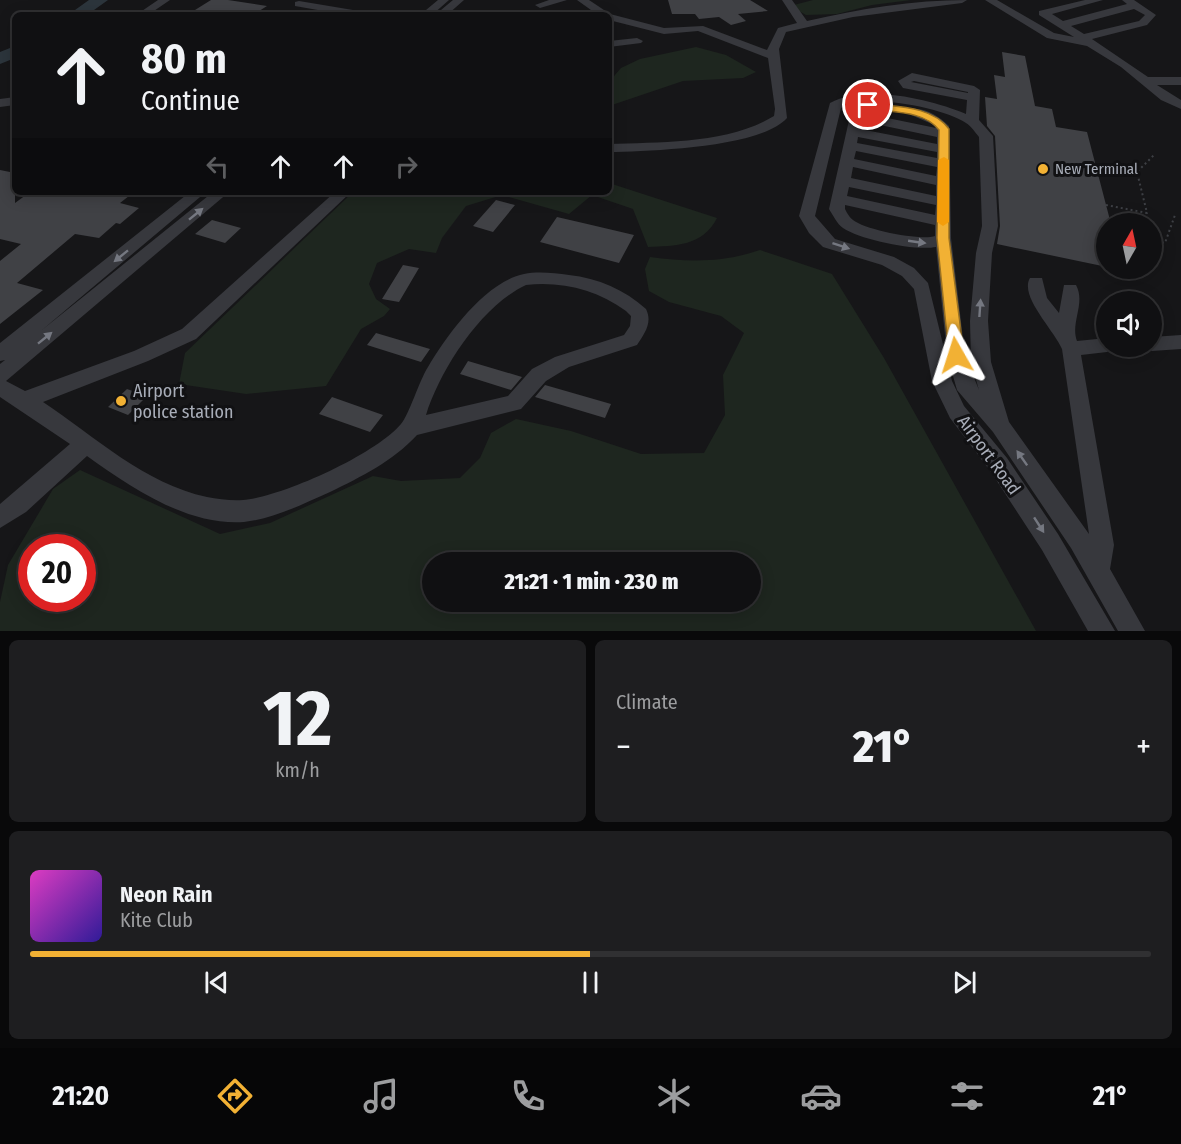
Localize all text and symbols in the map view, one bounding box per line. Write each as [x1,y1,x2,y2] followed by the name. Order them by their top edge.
[141,34,227,84] text: 80 m
[42,36,120,114] icon: ahead
[842,79,893,130] pin
[141,85,240,117] text: Continue
[851,88,884,121] icon: arrive
[201,150,234,183] icon: left
[264,150,297,183] icon: ahead
[327,150,360,183] icon: ahead
[390,150,423,183] icon: right
[1055,160,1138,178] place label: New Terminal
[1036,162,1050,176] marker: New Terminal
[188,207,204,220] one-way arrow
[1096,213,1162,279] north arrow
[1096,213,1162,357] map controls
[908,238,927,247] one-way arrow
[832,242,850,251] one-way arrow
[113,249,128,261] one-way arrow
[1096,291,1162,357] button: sound
[975,298,985,317] one-way arrow
[924,323,988,387] position arrow
[37,331,53,344] one-way arrow
[133,380,233,423] place label: Airport police station
[114,394,128,408] marker: Airport police station
[953,411,1025,499] street label: Airport Road
[1017,450,1028,466] one-way arrow
[1033,517,1044,533] one-way arrow
[18,534,96,612] speed limit sign: 20
[505,568,678,595] text: 21:21 · 1 min · 230 m
[263,672,332,766] text: 12
[616,690,678,714] text: Climate
[853,720,914,774] text: 21°
[616,727,631,767] text: −
[1136,727,1151,767] text: +
[275,758,320,782] text: km/h
[120,881,213,908] text: Neon Rain
[120,908,193,932] text: Kite Club
[200,966,233,999] icon: previous
[574,966,607,999] icon: pause
[948,966,981,999] icon: next
[214,1075,256,1117] icon: directions
[360,1075,402,1117] icon: music
[507,1075,549,1117] icon: phone
[653,1075,695,1117] icon: climate
[800,1075,842,1117] icon: car
[946,1075,988,1117] icon: filters
[52,1080,109,1112] text: 21:20
[1093,1080,1129,1112] text: 21°

